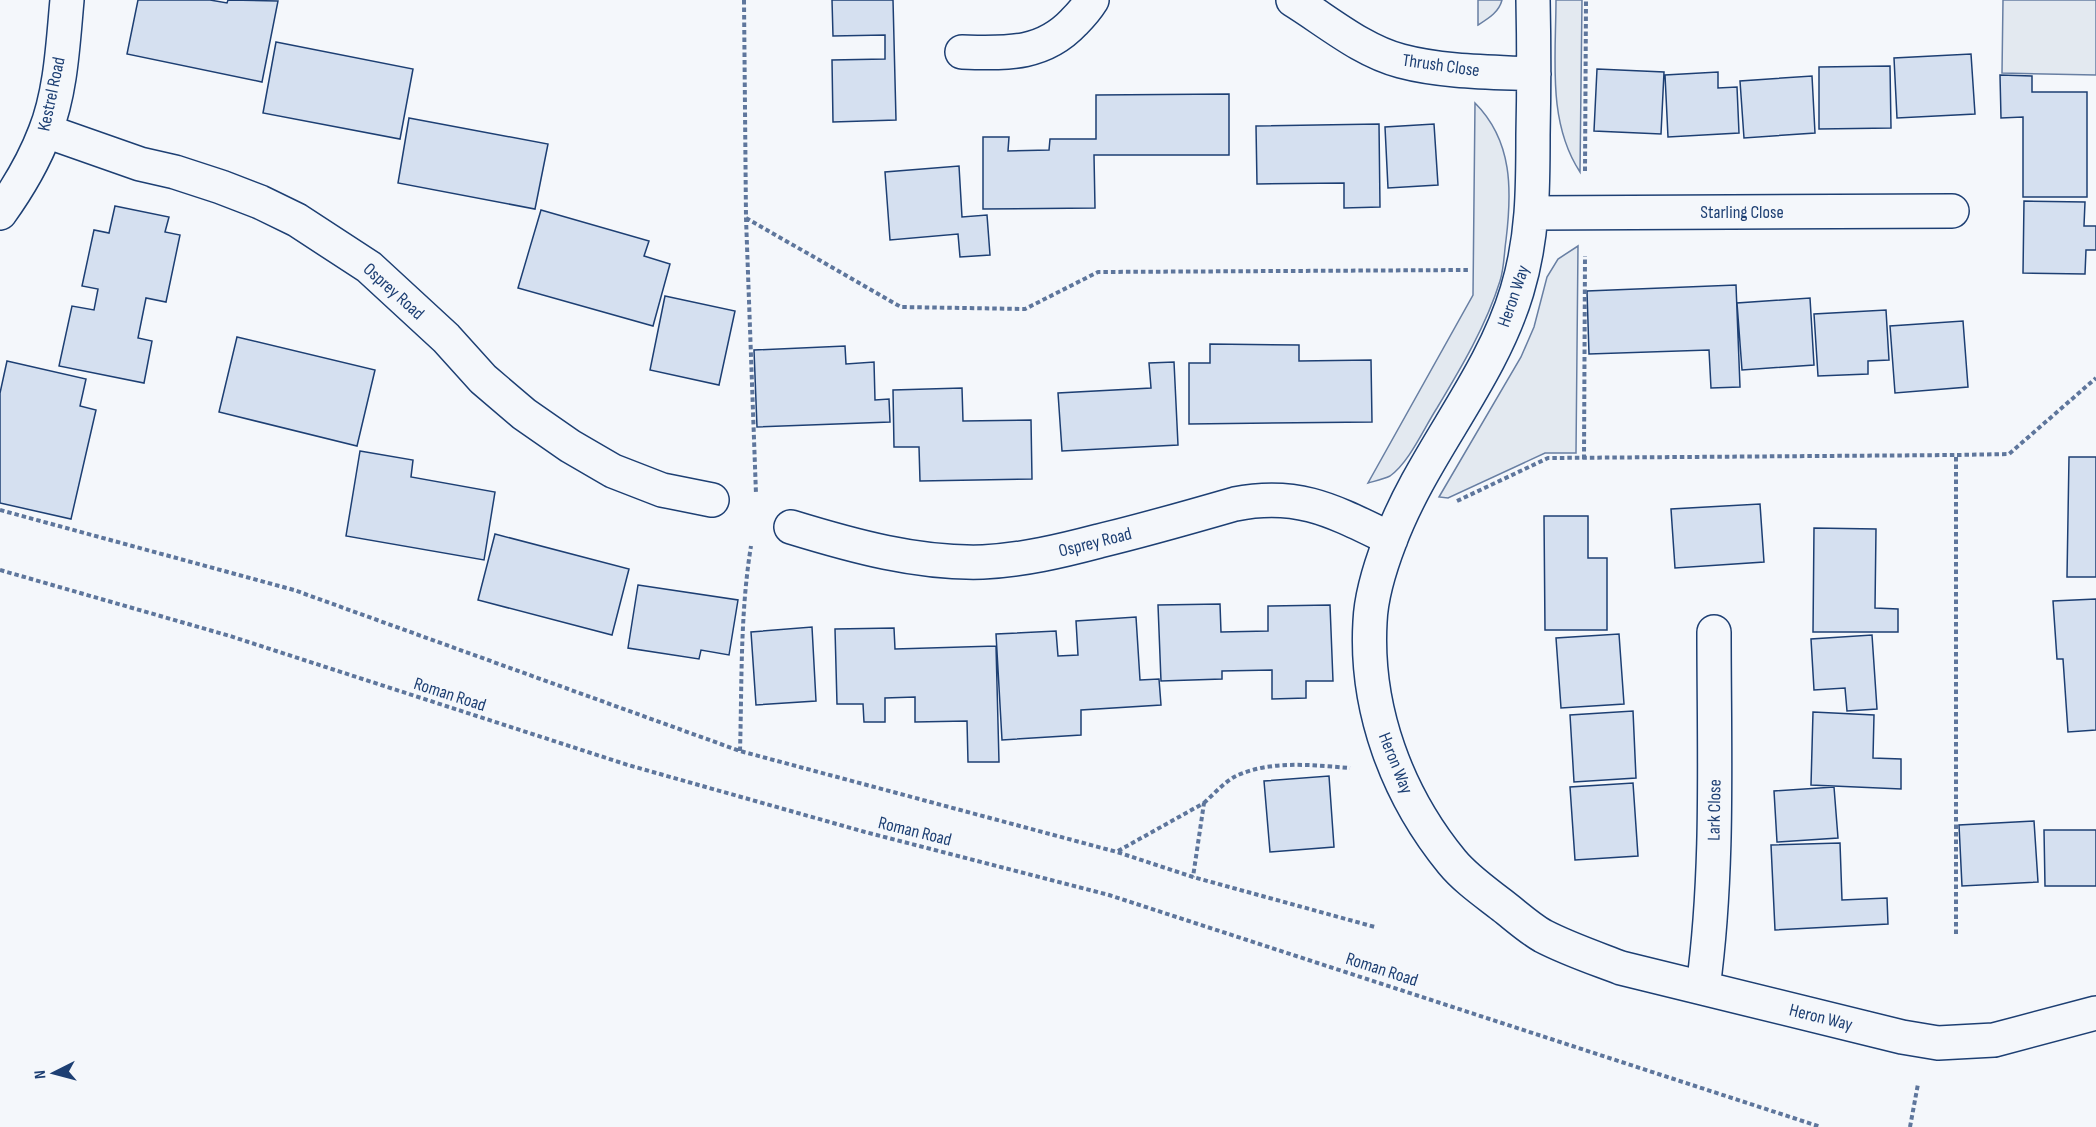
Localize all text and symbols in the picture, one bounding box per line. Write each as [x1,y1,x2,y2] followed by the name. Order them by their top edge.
[1401,50,1481,81] street label: Thrush Close
[33,55,70,133] street label: Kestrel Road
[1700,202,1784,223] street label: Starling Close
[359,259,428,324] street label: Osprey Road
[1493,262,1534,330] street label: Heron Way
[1056,523,1134,562] street label: Osprey Road
[411,673,489,716] street label: Roman Road
[1374,729,1417,797] street label: Heron Way
[1703,779,1726,841] street label: Lark Close
[876,812,954,851] street label: Roman Road
[1343,948,1421,991] street label: Roman Road
[1787,1000,1855,1035] street label: Heron Way
[24,1043,84,1103] north arrow
[31,1069,50,1080] text: N

